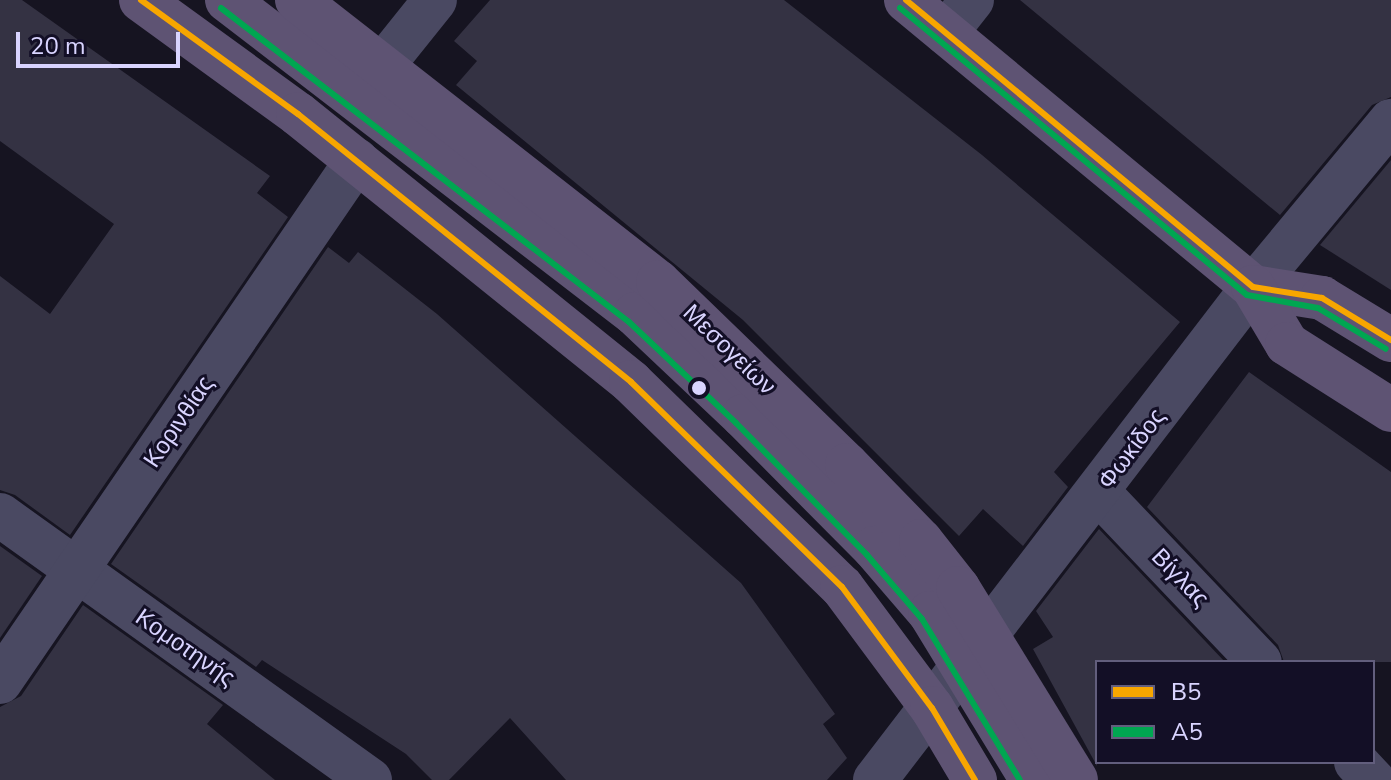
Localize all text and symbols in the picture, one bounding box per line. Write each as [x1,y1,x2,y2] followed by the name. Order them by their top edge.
[20,16,184,66] scale bar
[30,30,86,62] text: 20 m
[677,299,781,401] street label: Μεσογείων
[138,371,220,473] street label: Κορινθίας
[691,380,707,396] unlabelled marker
[1092,403,1172,495] street label: Φωκίδος
[1145,543,1215,613] street label: Βίγλας
[130,603,240,693] street label: Κομοτηνής
[1095,660,1375,764] legend
[1171,676,1201,708] text: Β5
[1171,716,1203,748] text: A5

